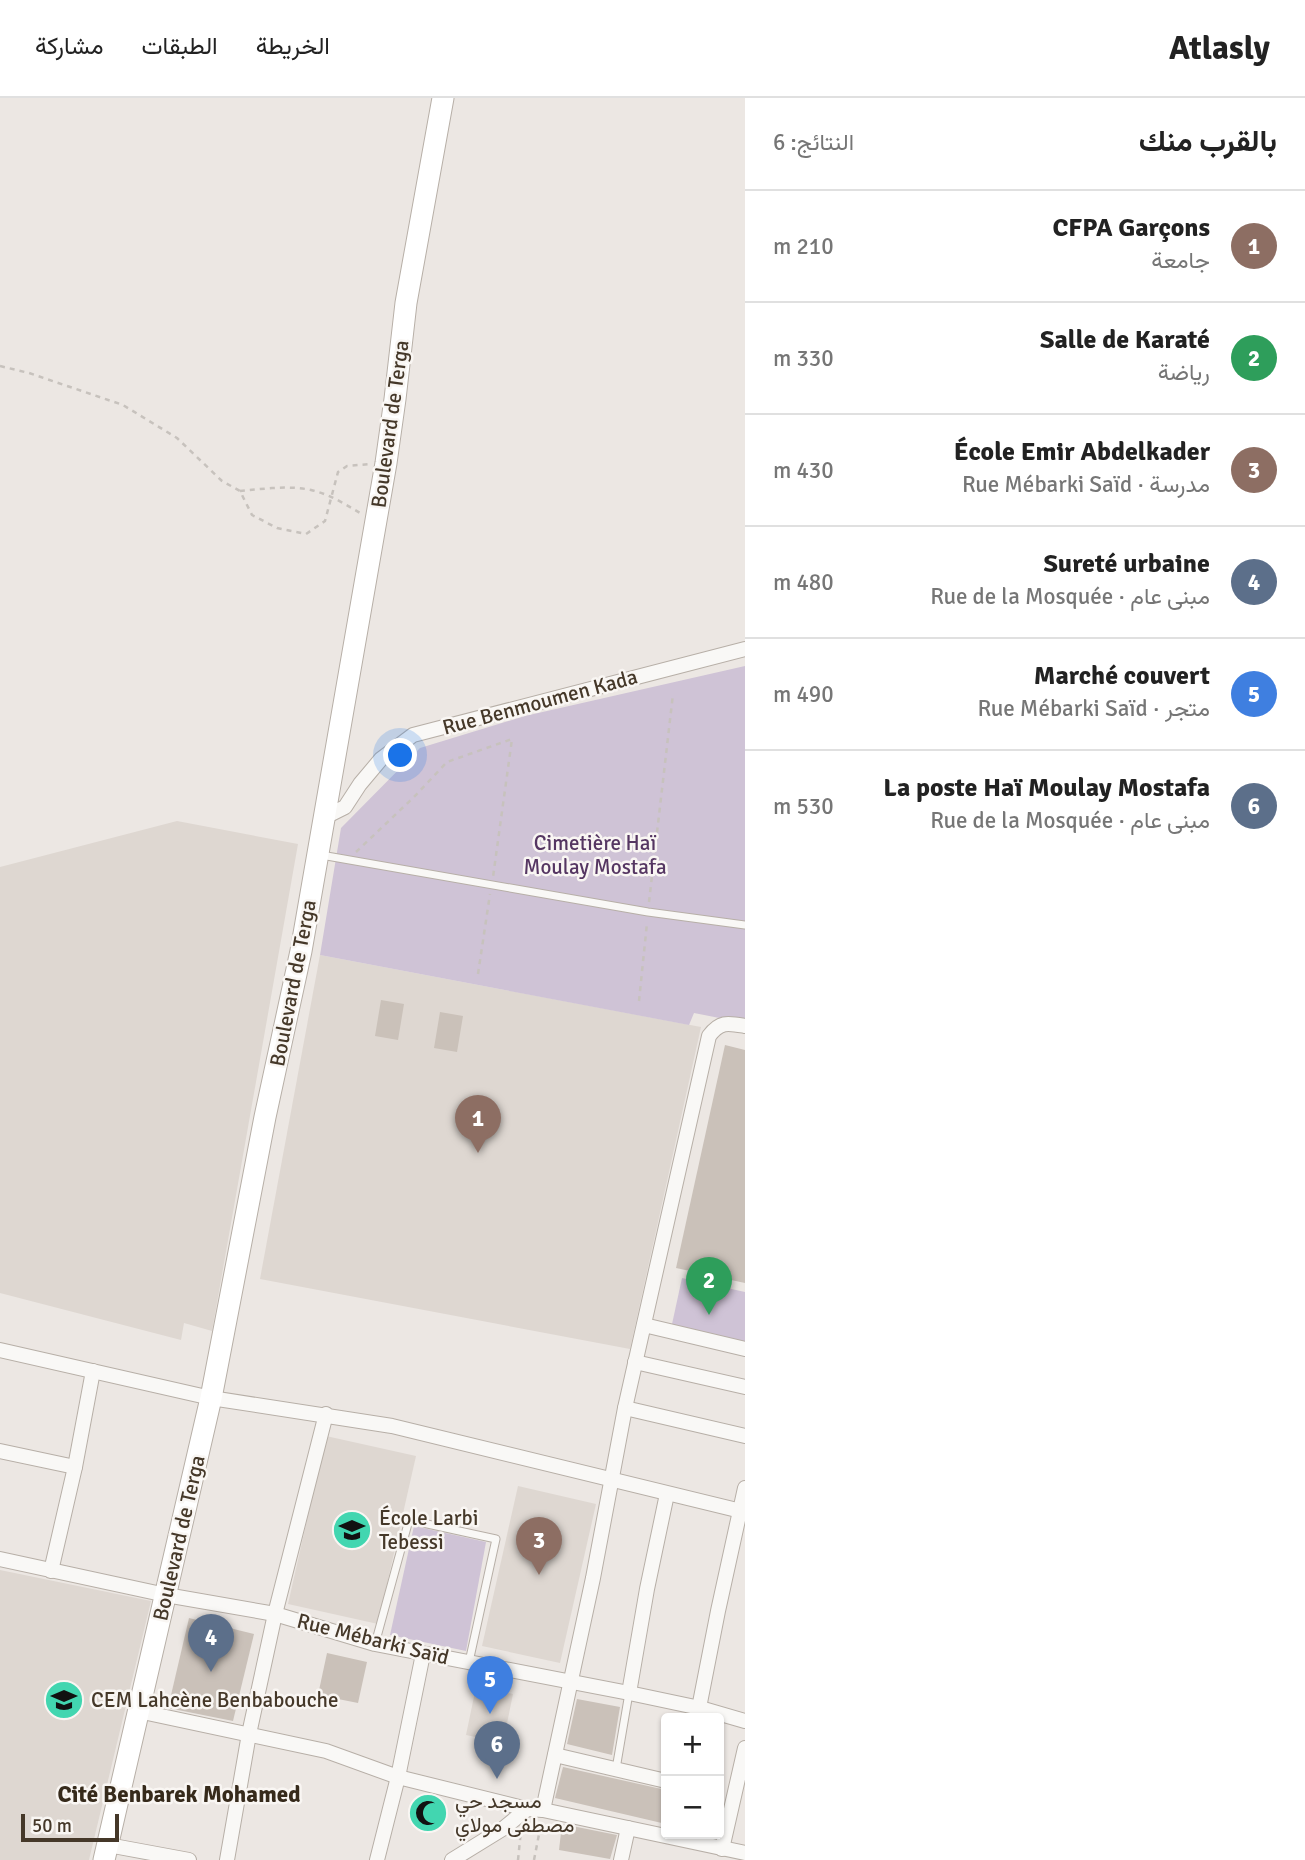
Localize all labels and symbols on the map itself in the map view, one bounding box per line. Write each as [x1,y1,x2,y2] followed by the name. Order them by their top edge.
[365,338,415,510] street label: Boulevard de Terga
[440,663,640,741] street label: Rue Benmoumen Kada
[383,738,417,772] your location
[523,830,667,880] park label: Cimetière Haï Moulay Mostafa
[264,897,322,1069] street label: Boulevard de Terga
[455,1095,501,1153] pin: 1
[686,1257,732,1315] pin: 2
[147,1453,211,1623] street label: Boulevard de Terga
[379,1505,478,1555] place label: École Larbi Tebessi
[331,1509,373,1551] school or university icon: École Larbi Tebessi
[516,1517,562,1575] pin: 3
[294,1608,452,1670] street label: Rue Mébarki Saïd
[188,1614,234,1672] pin: 4
[467,1656,513,1714] pin: 5
[43,1679,85,1721] school or university icon: CEM Lahcène Benbabouche
[91,1687,339,1713] place label: CEM Lahcène Benbabouche
[474,1721,520,1779] pin: 6
[57,1780,301,1809] district label: Cité Benbarek Mohamed
[455,1788,574,1842] place label: مسجد حي مصطفى مولاي
[407,1792,449,1834] mosque icon: مسجد حي مصطفى مولاي
[21,1811,119,1843] scale bar

